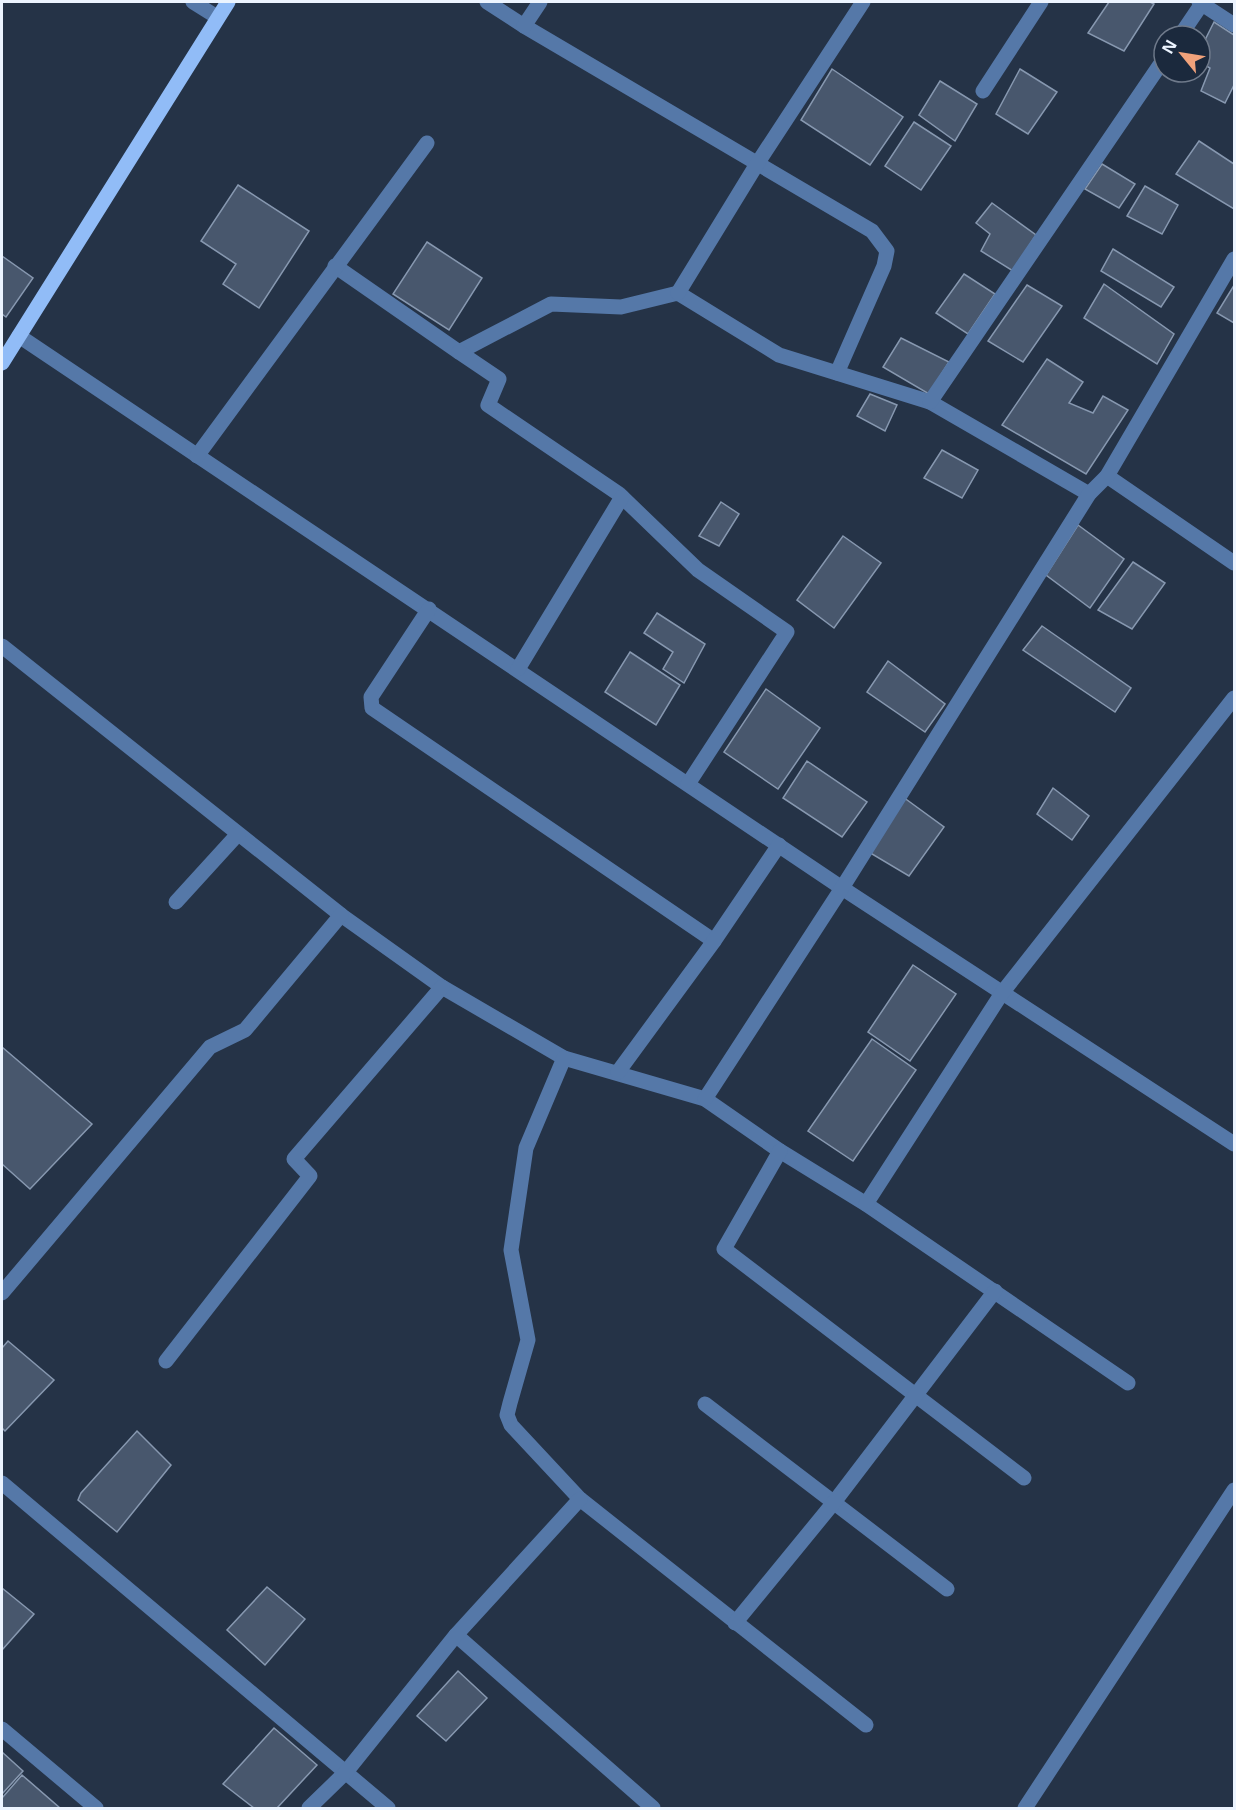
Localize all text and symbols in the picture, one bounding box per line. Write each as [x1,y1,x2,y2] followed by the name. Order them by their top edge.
[1152,24,1212,84] north arrow
[1156,35,1182,58] text: N

